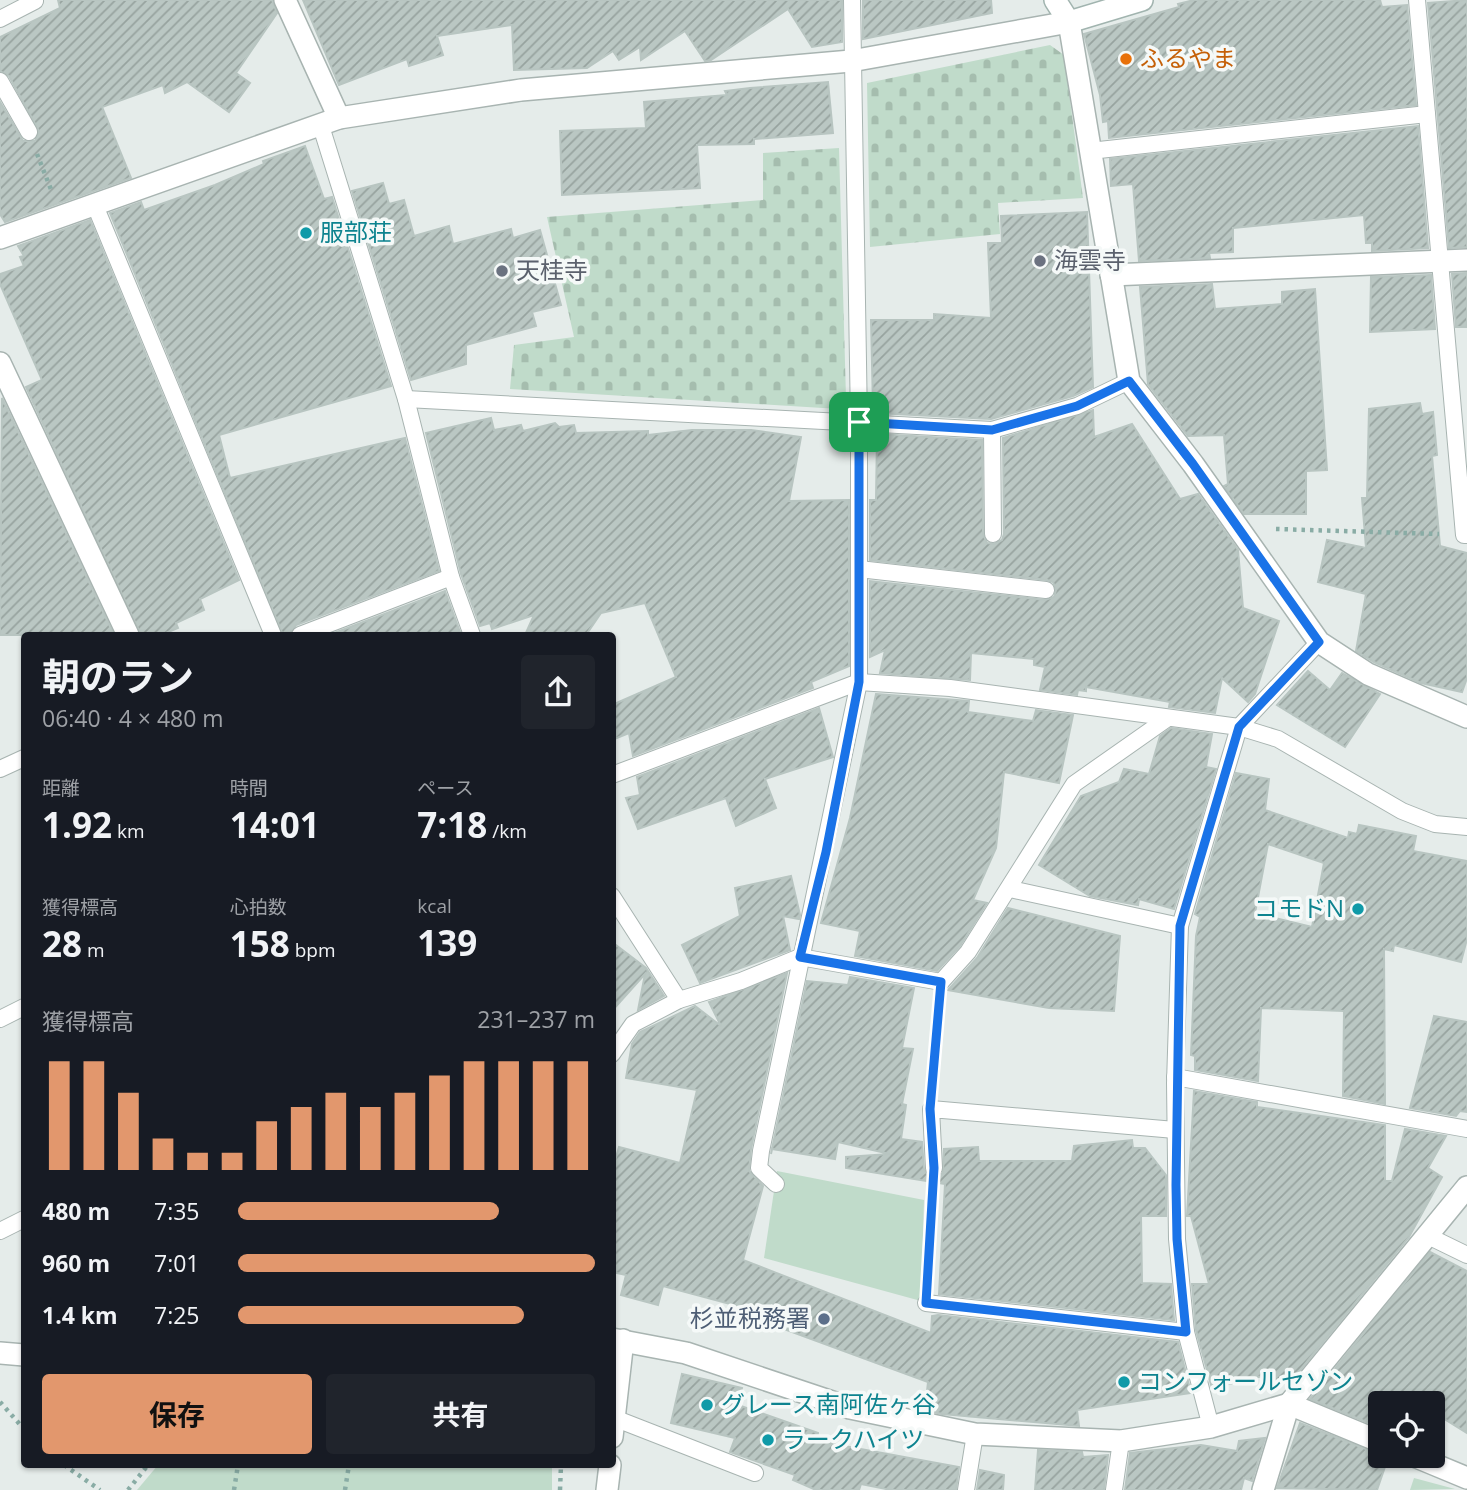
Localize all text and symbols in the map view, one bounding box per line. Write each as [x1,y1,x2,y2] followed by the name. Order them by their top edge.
[1140,41,1236,74] place label: ふるやま
[1118,51,1134,67] marker: ふるやま
[320,215,392,248] place label: 服部荘
[298,225,314,241] marker: 服部荘
[1054,243,1126,276] place label: 海雲寺
[516,253,588,286] place label: 天桂寺
[1032,253,1048,269] marker: 海雲寺
[494,263,510,279] marker: 天桂寺
[829,392,889,452] pin
[840,403,878,441] icon: arrive
[42,650,194,702] text: 朝のラン
[521,655,595,729] button: share
[42,702,224,734] text: 06:40 · 4 × 480 m
[42,775,80,801] text: 距離
[230,775,268,801] text: 時間
[417,775,473,801] text: ペース
[42,801,112,848] text: 1.92
[230,801,320,848] text: 14:01
[417,801,487,848] text: 7:18
[112,818,145,844] text: km
[487,818,527,844] text: /km
[1254,891,1344,924] place label: コモドN
[417,893,452,919] text: kcal
[42,894,118,920] text: 獲得標高
[230,894,287,920] text: 心拍数
[1350,901,1366,917] marker: コモドN
[417,919,477,966] text: 139
[42,920,82,967] text: 28
[230,920,290,967] text: 158
[82,937,105,963] text: m
[290,937,335,963] text: bpm
[477,1003,595,1035] text: 231–237 m
[42,1005,134,1037] text: 獲得標高
[42,1195,110,1227] text: 480 m
[154,1195,200,1227] text: 7:35
[42,1247,110,1279] text: 960 m
[154,1247,200,1279] text: 7:01
[42,1299,118,1331] text: 1.4 km
[154,1299,200,1331] text: 7:25
[690,1301,810,1334] place label: 杉並税務署
[816,1311,832,1327] marker: 杉並税務署
[1138,1364,1353,1397] place label: コンフォールセゾン
[42,1374,312,1454] button: 保存
[326,1374,595,1454] button: 共有
[1116,1374,1132,1390] marker: コンフォールセゾン
[721,1387,936,1420] place label: グレース南阿佐ヶ谷
[1368,1391,1445,1468] map controls
[1368,1391,1445,1468] button: locate
[699,1397,715,1413] marker: グレース南阿佐ヶ谷
[782,1422,924,1455] place label: ラークハイツ
[760,1432,776,1448] marker: ラークハイツ

